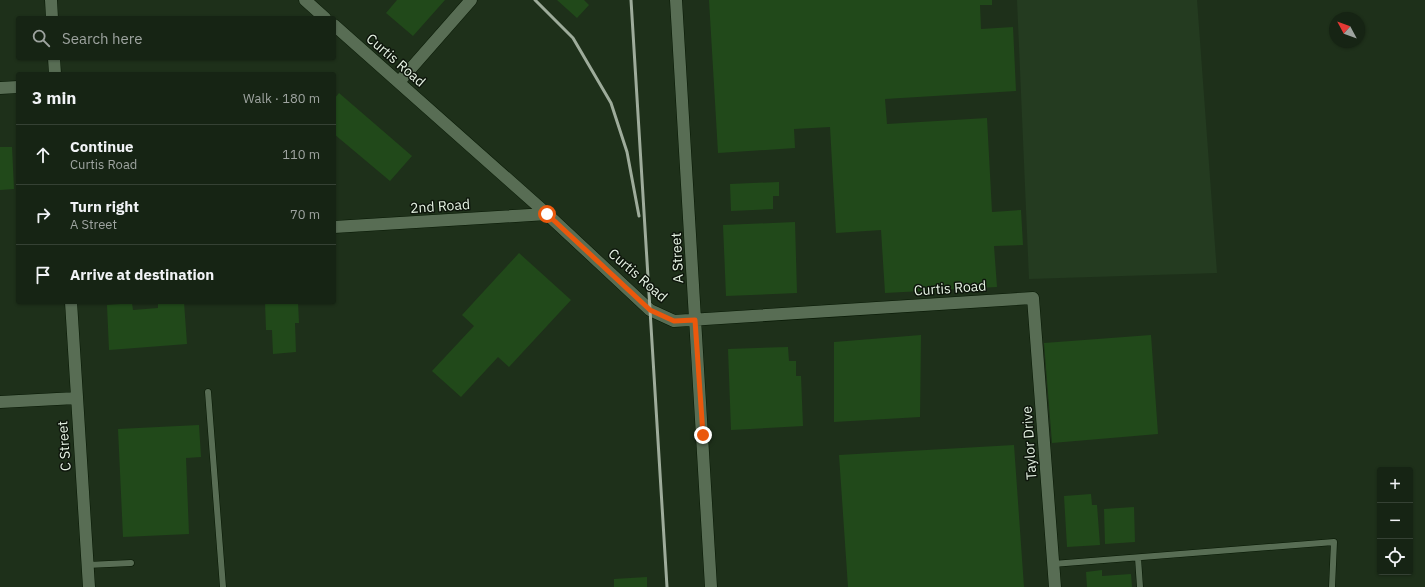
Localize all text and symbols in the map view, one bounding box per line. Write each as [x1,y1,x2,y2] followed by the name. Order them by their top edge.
[1329,12,1365,48] north arrow
[16,16,336,60] search box
[30,27,52,49] icon: search
[62,29,142,48] text: Search here
[363,29,429,91] street label: Curtis Road
[32,87,76,109] text: 3 min
[243,90,320,107] text: Walk · 180 m
[70,137,134,156] text: Continue
[32,144,54,166] icon: ahead
[282,146,320,163] text: 110 m
[70,156,137,173] text: Curtis Road
[409,195,471,217] street label: 2nd Road
[70,197,139,216] text: Turn right
[32,204,54,226] icon: right
[538,205,556,223] route start
[290,206,320,223] text: 70 m
[70,216,117,233] text: A Street
[667,232,687,284] street label: A Street
[605,244,671,306] street label: Curtis Road
[32,264,54,286] icon: arrive
[70,265,214,284] text: Arrive at destination
[913,276,987,300] street label: Curtis Road
[1017,405,1041,481] street label: Taylor Drive
[53,420,75,472] street label: C Street
[694,426,712,444] route end
[1377,467,1413,575] map controls
[1377,467,1413,503] button: +
[1377,503,1413,539] button: −
[1377,539,1413,575] button: locate

